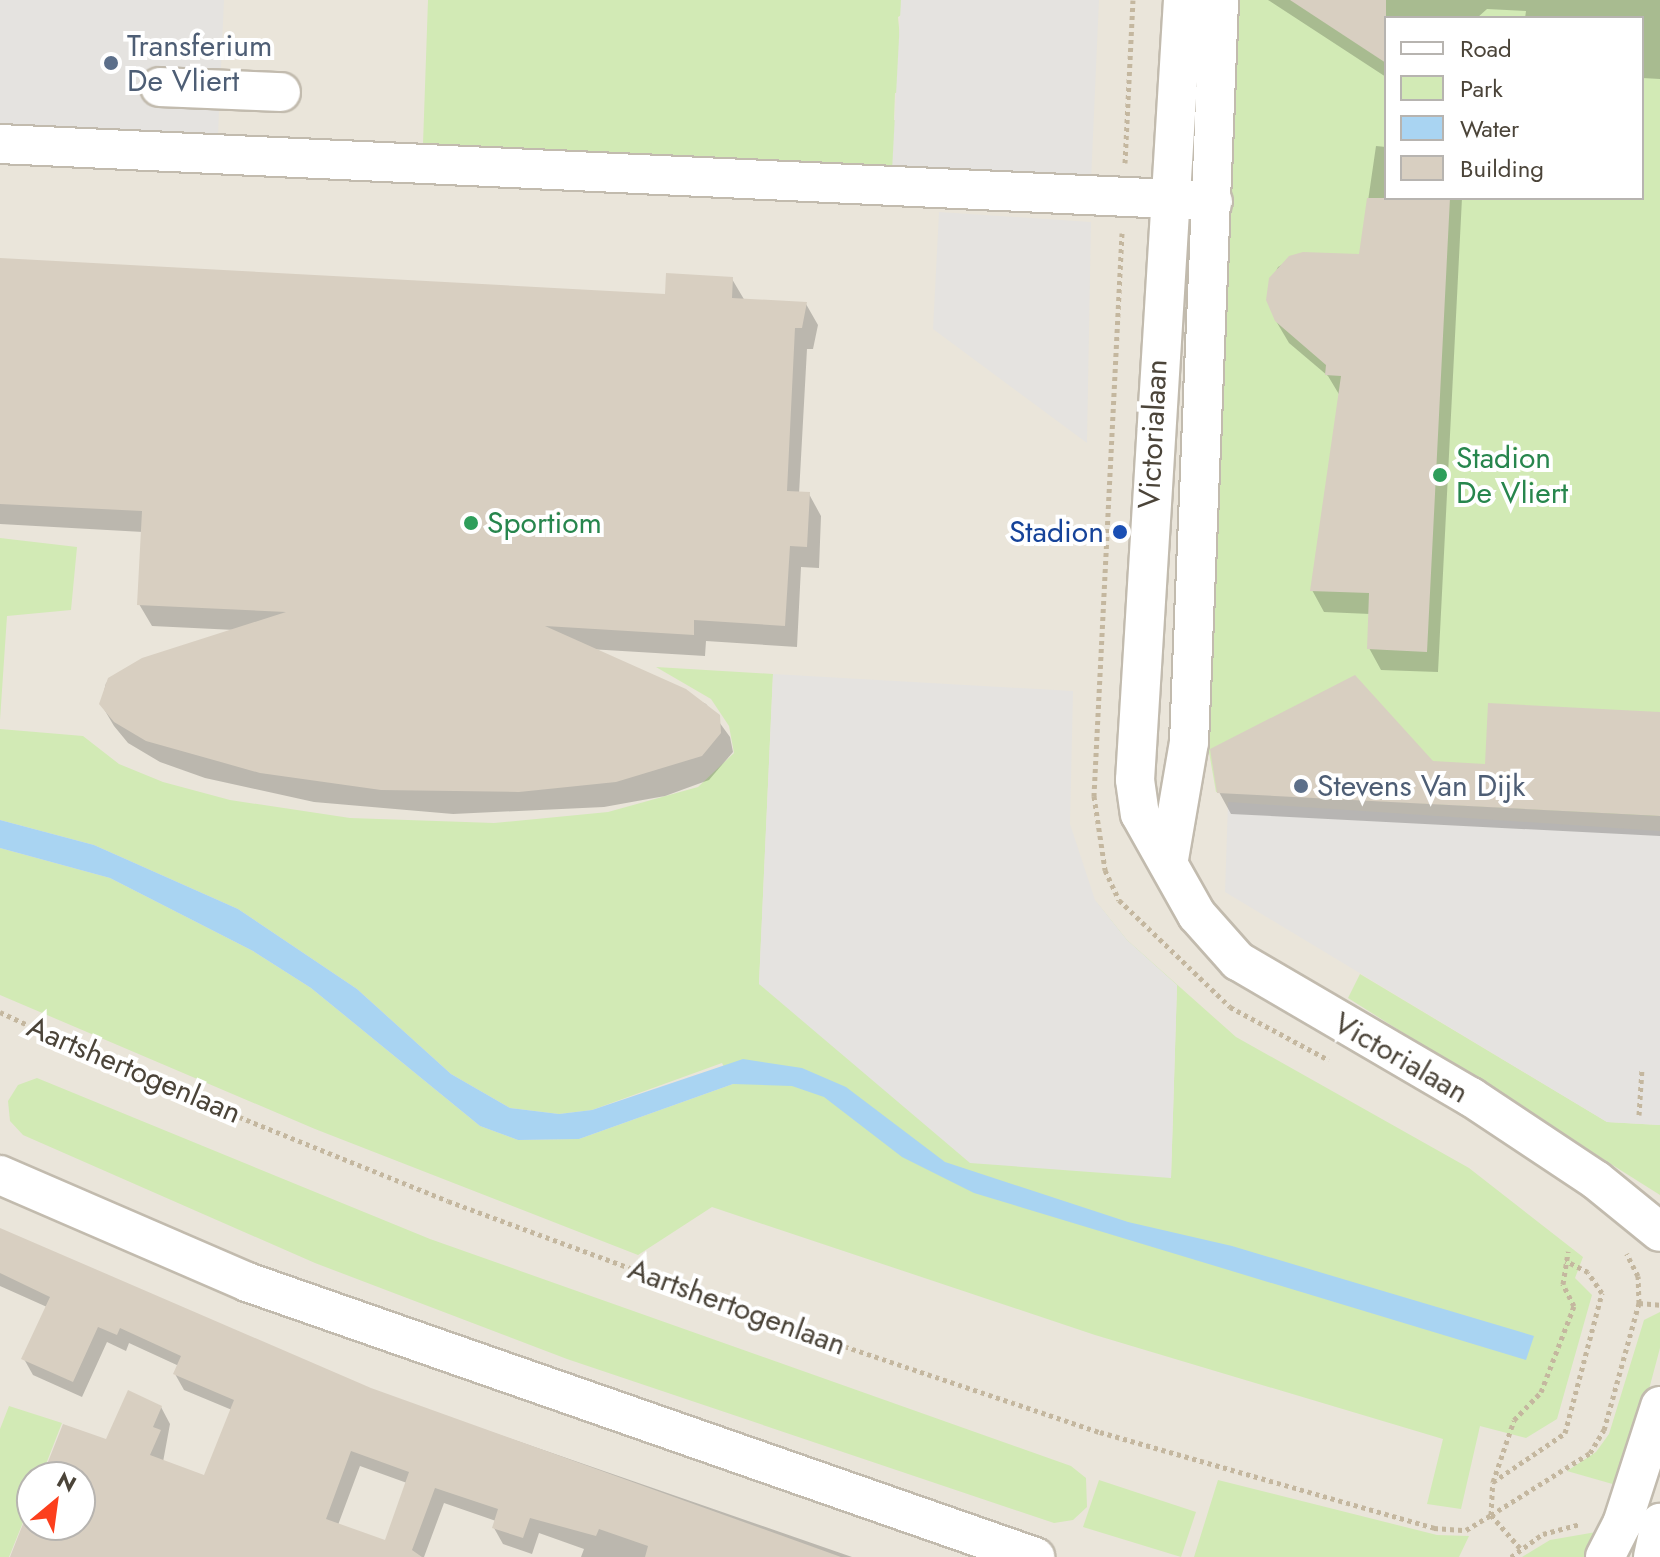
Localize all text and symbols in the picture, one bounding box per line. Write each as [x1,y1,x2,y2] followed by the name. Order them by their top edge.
[1384,16,1644,200] legend
[127,28,272,98] place label: Transferium De Vliert
[1460,31,1512,66] text: Road
[102,54,120,72] marker: Transferium De Vliert
[1460,71,1503,106] text: Park
[1460,111,1519,146] text: Water
[1460,151,1544,186] text: Building
[1131,358,1175,510] street label: Victorialaan
[1456,440,1568,510] place label: Stadion De Vliert
[1431,466,1449,484] marker: Stadion De Vliert
[487,505,602,541] place label: Sportiom
[462,514,480,532] marker: Sportiom
[1009,514,1104,550] place label: Stadion
[1111,523,1129,541] marker: Stadion
[1317,768,1526,804] place label: Stevens Van Dijk
[1292,777,1310,795] marker: Stevens Van Dijk
[1327,1005,1475,1111] street label: Victorialaan
[22,1009,246,1131] street label: Aartshertogenlaan
[623,1251,851,1363] street label: Aartshertogenlaan
[16,1461,96,1541] north arrow
[51,1464,82,1500] text: N

